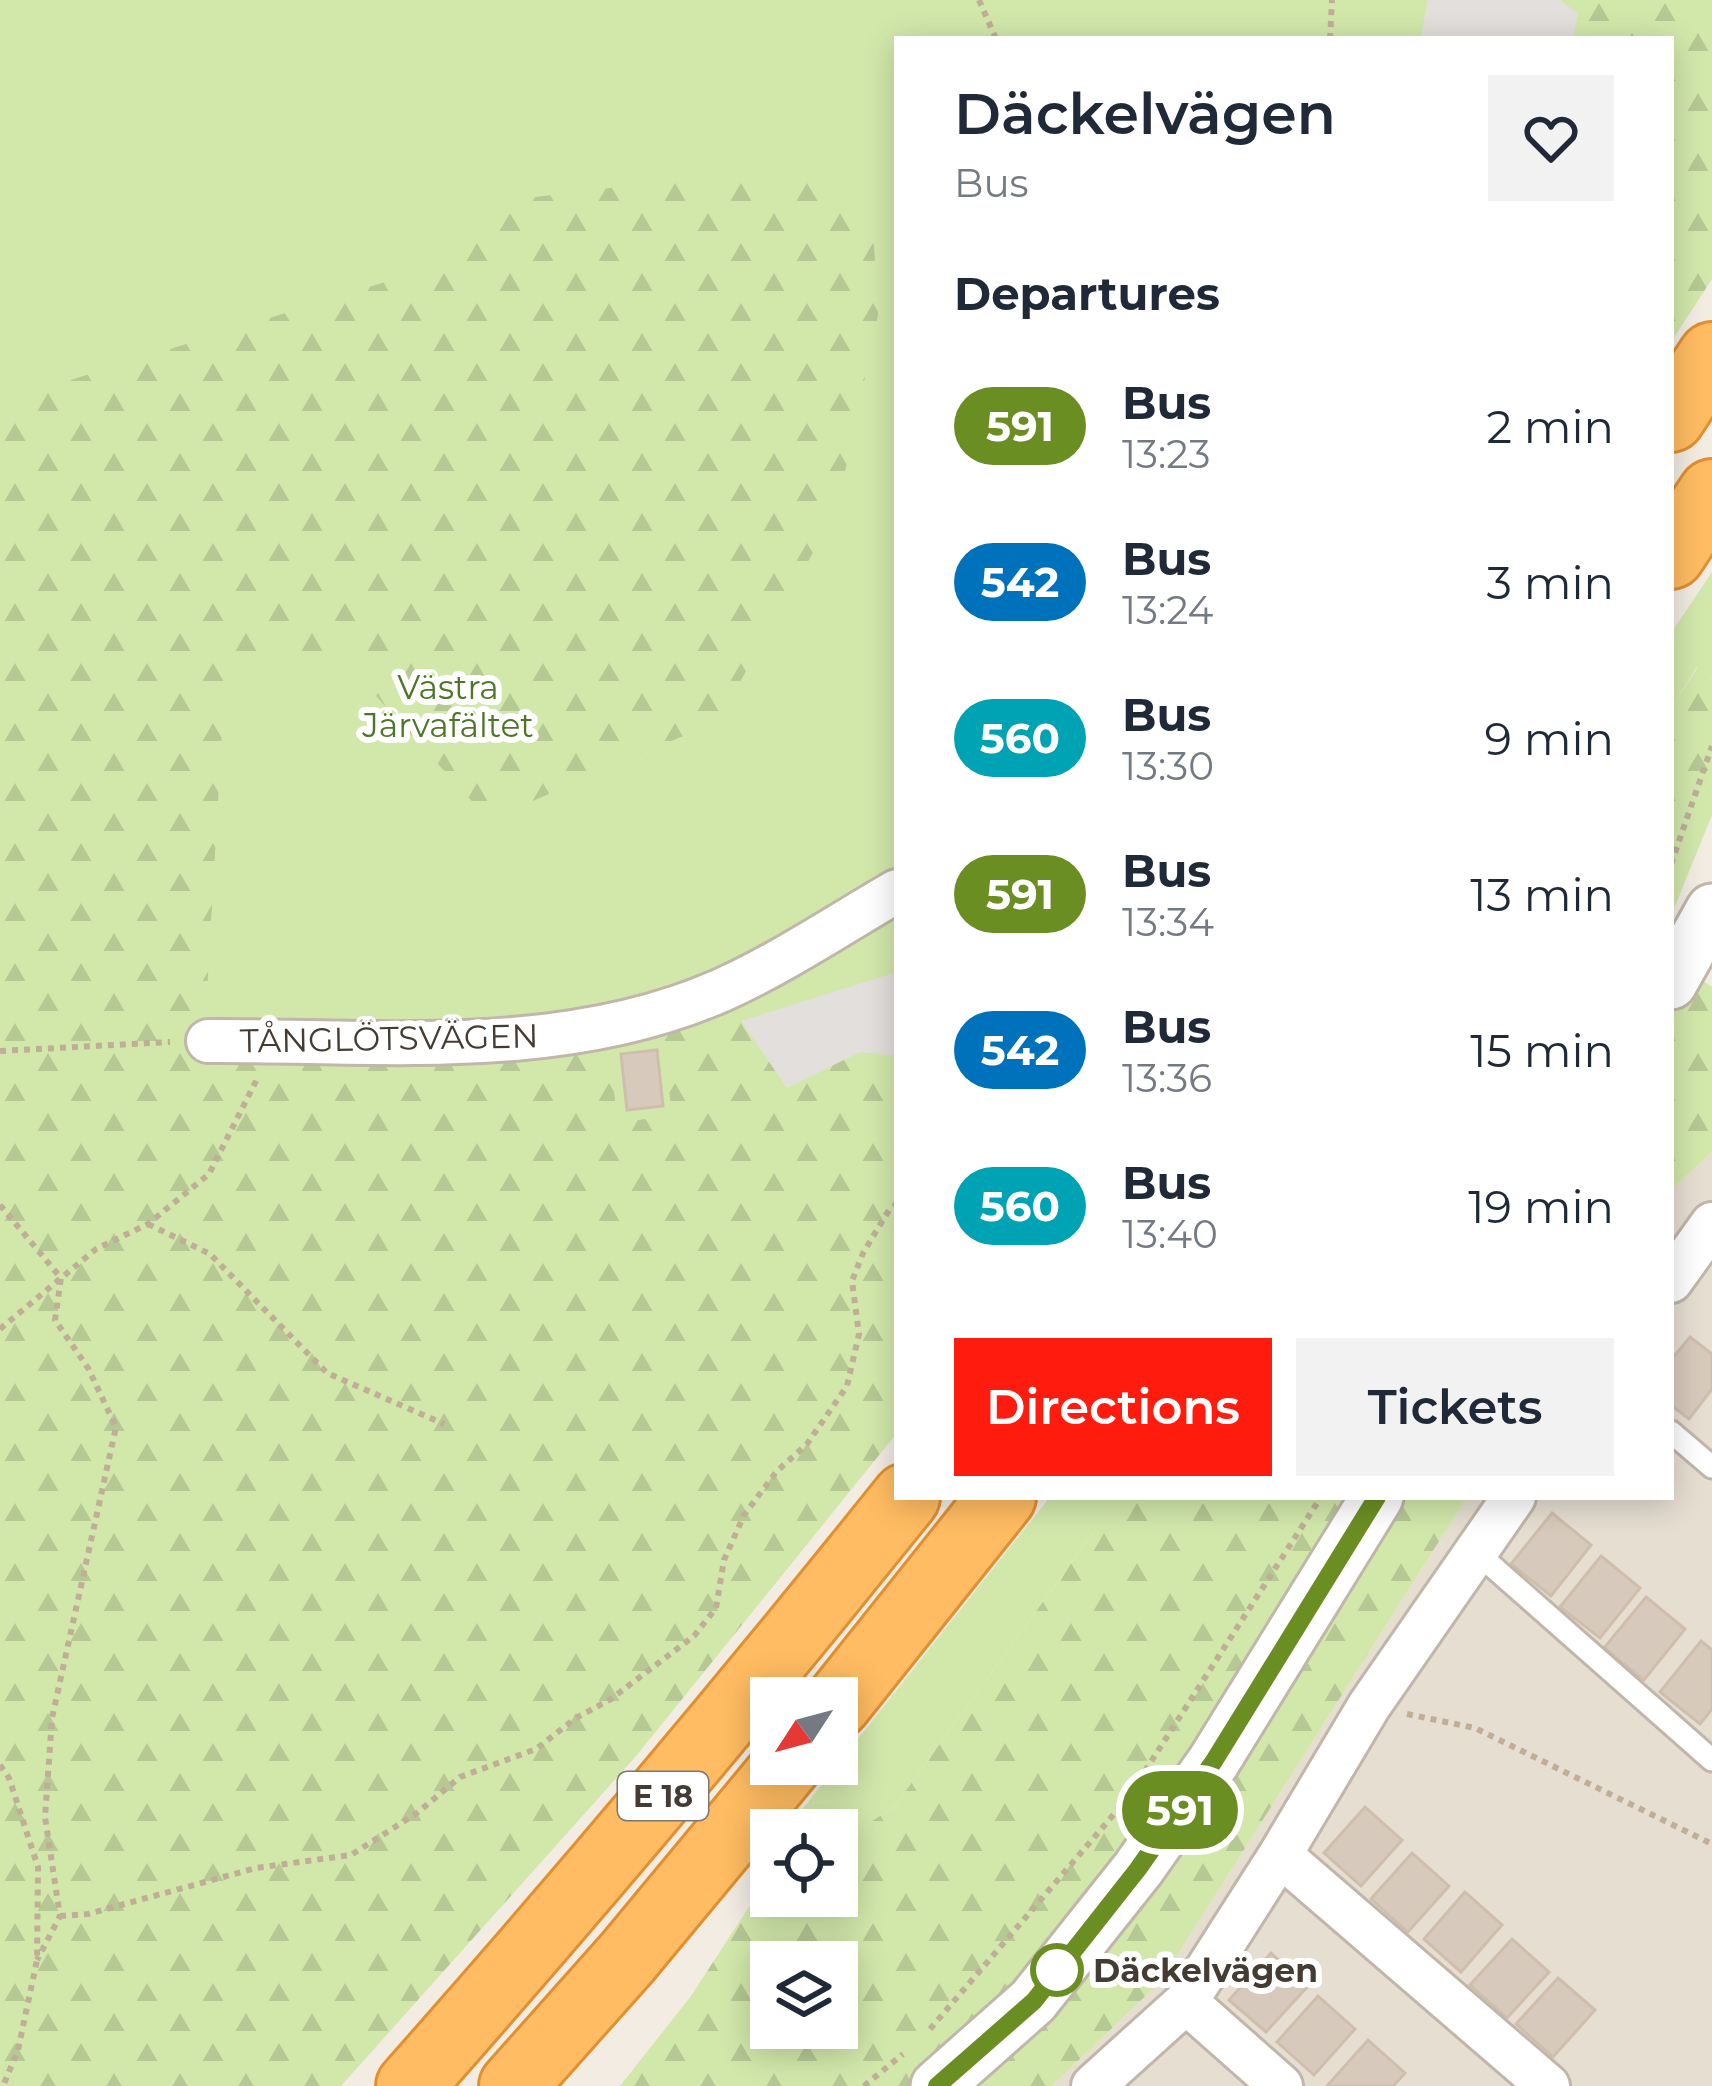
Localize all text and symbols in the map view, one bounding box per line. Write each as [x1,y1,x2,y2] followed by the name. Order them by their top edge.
[1488,75,1614,201] button: heart
[954,79,1336,148] text: Däckelvägen
[954,159,1029,207] text: Bus
[954,266,1220,321] text: Departures
[1122,375,1211,430] text: Bus
[1486,399,1614,454] text: 2 min
[986,400,1054,452] text: 591
[1122,430,1211,478] text: 13:23
[1122,531,1211,586] text: Bus
[1487,555,1614,610] text: 3 min
[981,556,1059,608] text: 542
[1122,586,1213,634] text: 13:24
[361,667,534,745] park label: Västra Järvafältet
[1122,687,1211,742] text: Bus
[1485,711,1614,766] text: 9 min
[980,712,1060,764] text: 560
[1122,742,1214,790] text: 13:30
[1122,843,1211,898] text: Bus
[1470,867,1614,922] text: 13 min
[986,868,1054,920] text: 591
[1122,898,1214,946] text: 13:34
[1122,999,1211,1054] text: Bus
[239,1015,539,1061] street label: TÅNGLÖTSVÄGEN
[1470,1023,1614,1078] text: 15 min
[981,1024,1059,1076] text: 542
[1122,1054,1212,1102] text: 13:36
[1122,1155,1211,1210] text: Bus
[1468,1179,1614,1234] text: 19 min
[980,1180,1060,1232] text: 560
[1122,1210,1218,1258] text: 13:40
[954,1338,1272,1476] button: Directions
[1296,1338,1614,1476] button: Tickets
[750,1677,858,1785] north arrow
[750,1677,858,2049] map controls
[1111,1771,1249,1849] line badge: 591
[618,1772,708,1820] road number: E 18
[1146,1784,1214,1836] text: 591
[750,1809,858,1917] button: locate
[750,1941,858,2049] button: layers
[1032,1945,1082,1995] marker: Däckelvägen
[1093,1950,1318,1990] place label: Däckelvägen

